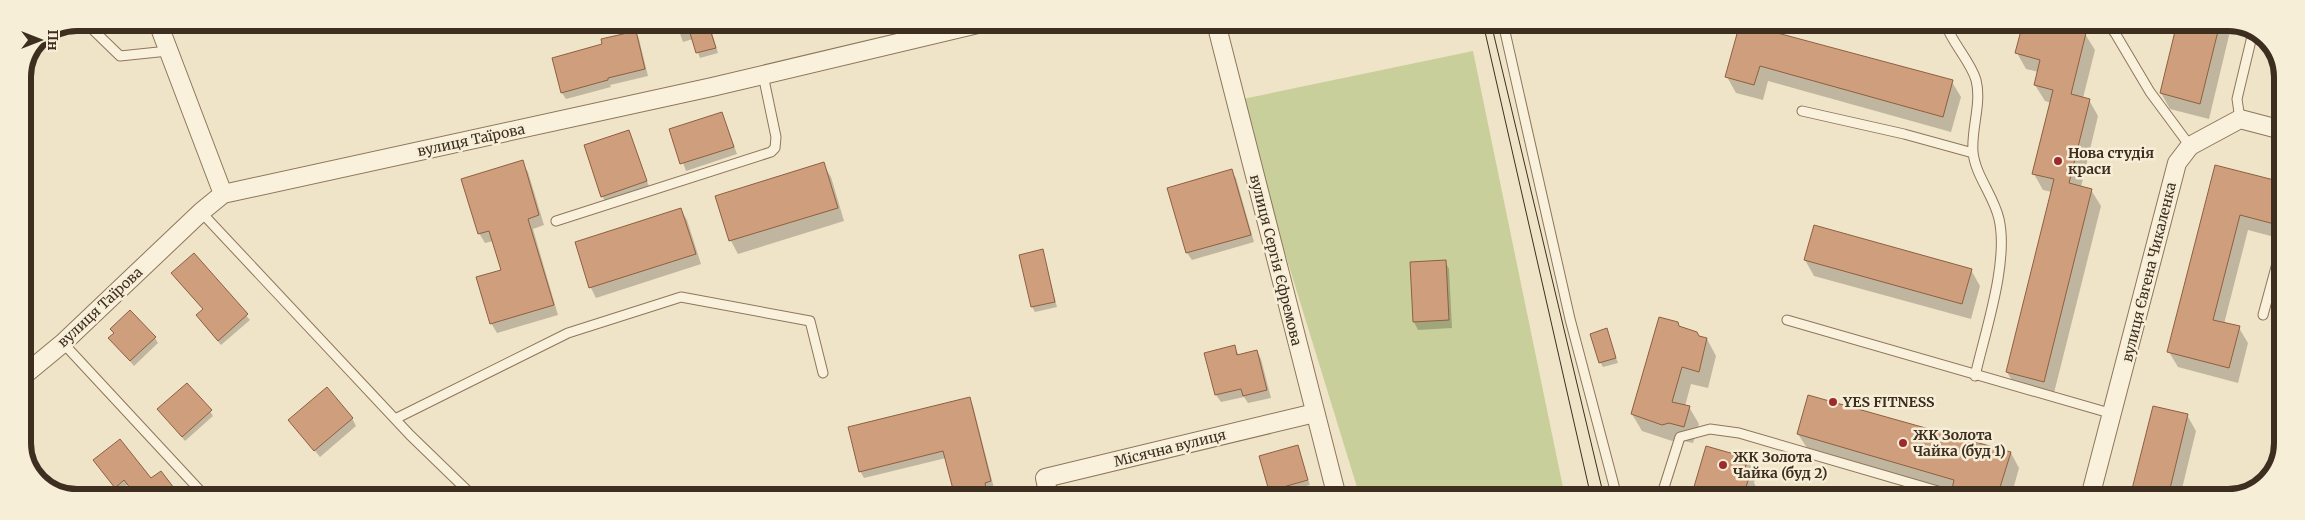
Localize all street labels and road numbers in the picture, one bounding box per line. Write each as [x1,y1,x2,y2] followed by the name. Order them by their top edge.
[416,120,527,160] street label: вулиця Таїрова
[1246,172,1306,348] street label: вулиця Сергія Єфремова
[2118,180,2180,364] street label: вулиця Євгена Чикаленка
[54,263,147,351] street label: вулиця Таїрова
[1112,425,1228,471] street label: Місячна вулиця

